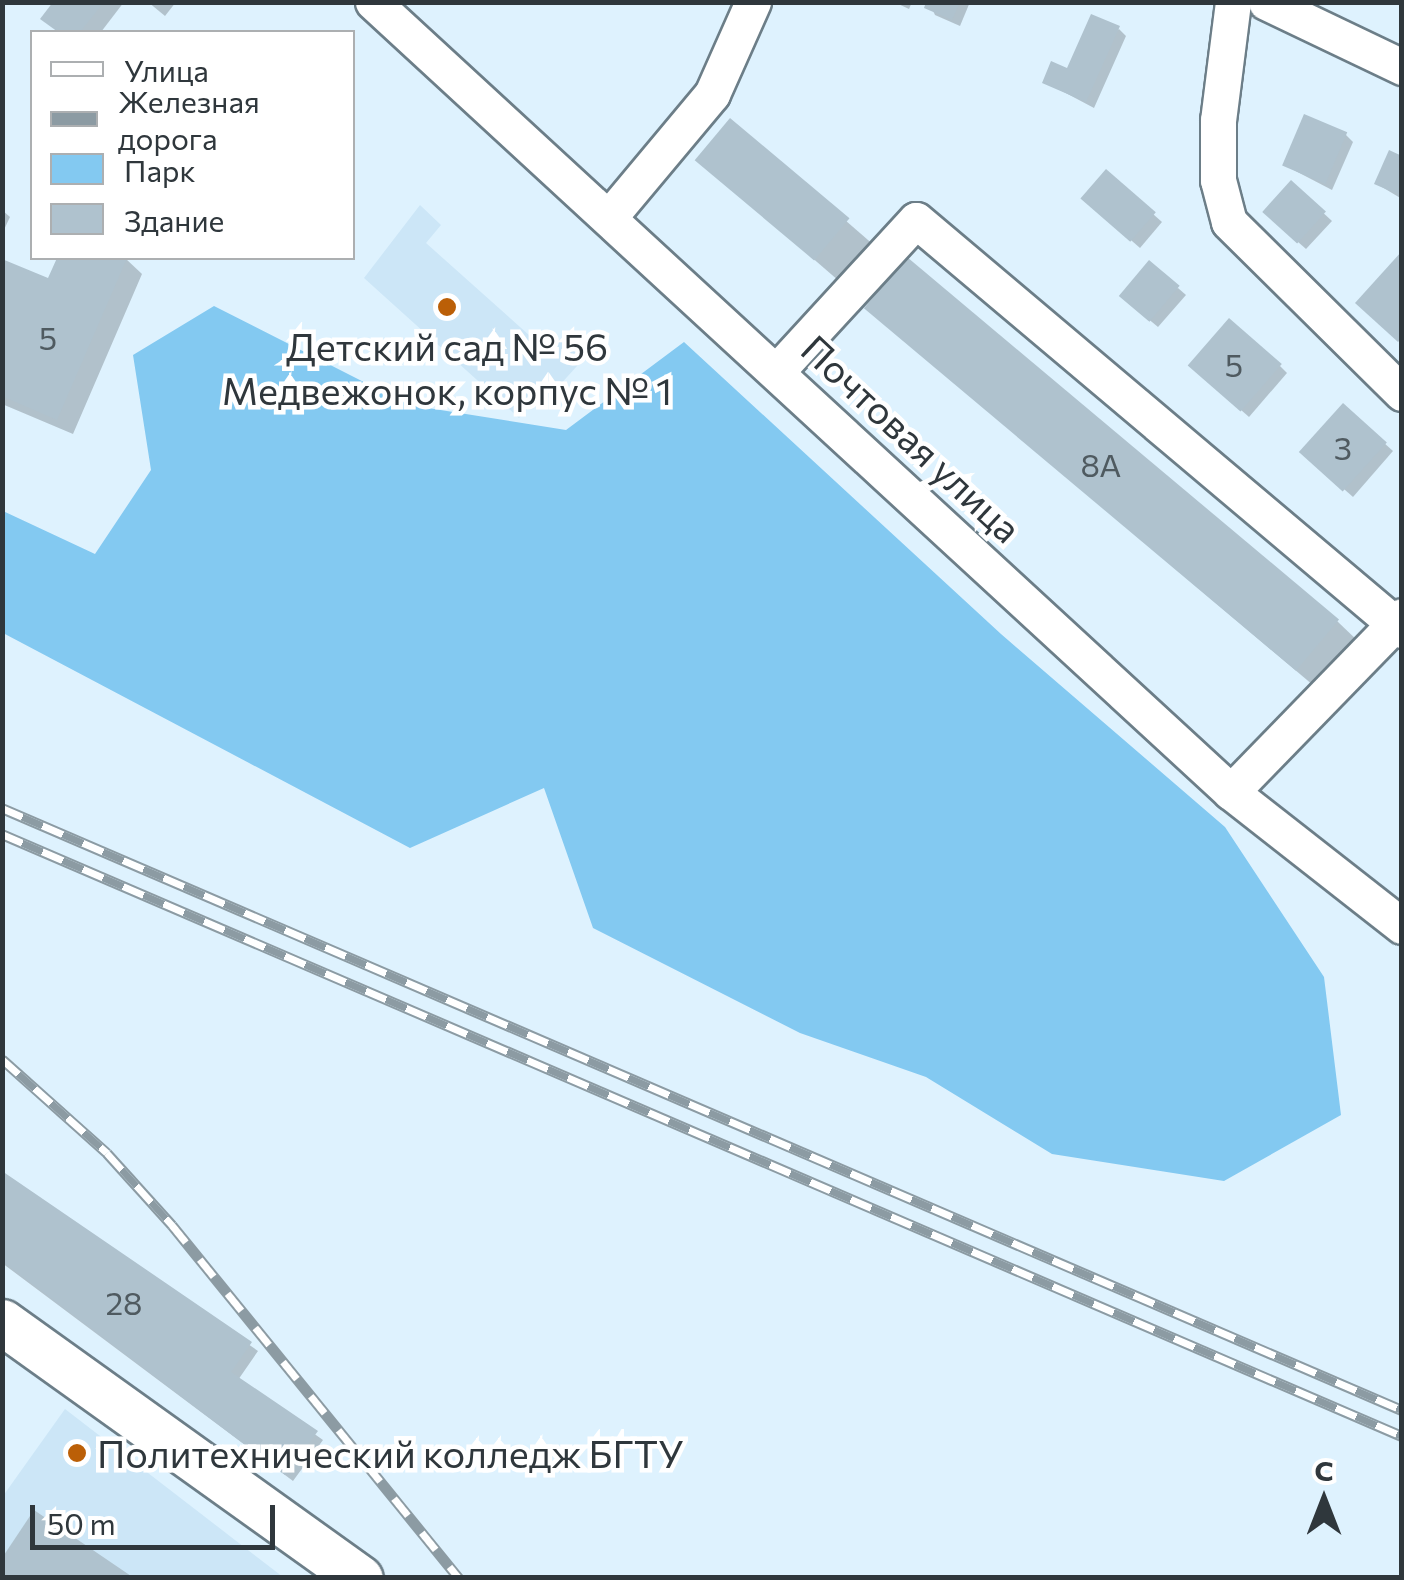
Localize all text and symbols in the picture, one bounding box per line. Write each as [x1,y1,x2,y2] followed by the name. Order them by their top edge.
[30,30,355,260] legend
[124,51,209,88] text: Улица
[118,82,260,156] text: Железная дорога
[124,151,196,188] text: Парк
[124,201,224,238] text: Здание
[436,296,458,318] marker: Детский сад № 56 Медвежонок, корпус № 1
[39,318,57,356] house number: 5
[222,323,672,412] place label: Детский сад № 56 Медвежонок, корпус № 1
[793,325,1031,551] street label: Почтовая улица
[1225,345,1243,383] house number: 5
[1334,428,1352,466] house number: 3
[1081,445,1121,483] house number: 8А
[105,1283,143,1321] house number: 28
[97,1430,684,1476] place label: Политехнический колледж БГТУ
[66,1442,88,1464] marker: Политехнический колледж БГТУ
[1274,1450,1374,1550] north arrow
[1314,1453,1334,1487] text: С
[35,1485,280,1547] scale bar
[47,1504,116,1541] text: 50 m

